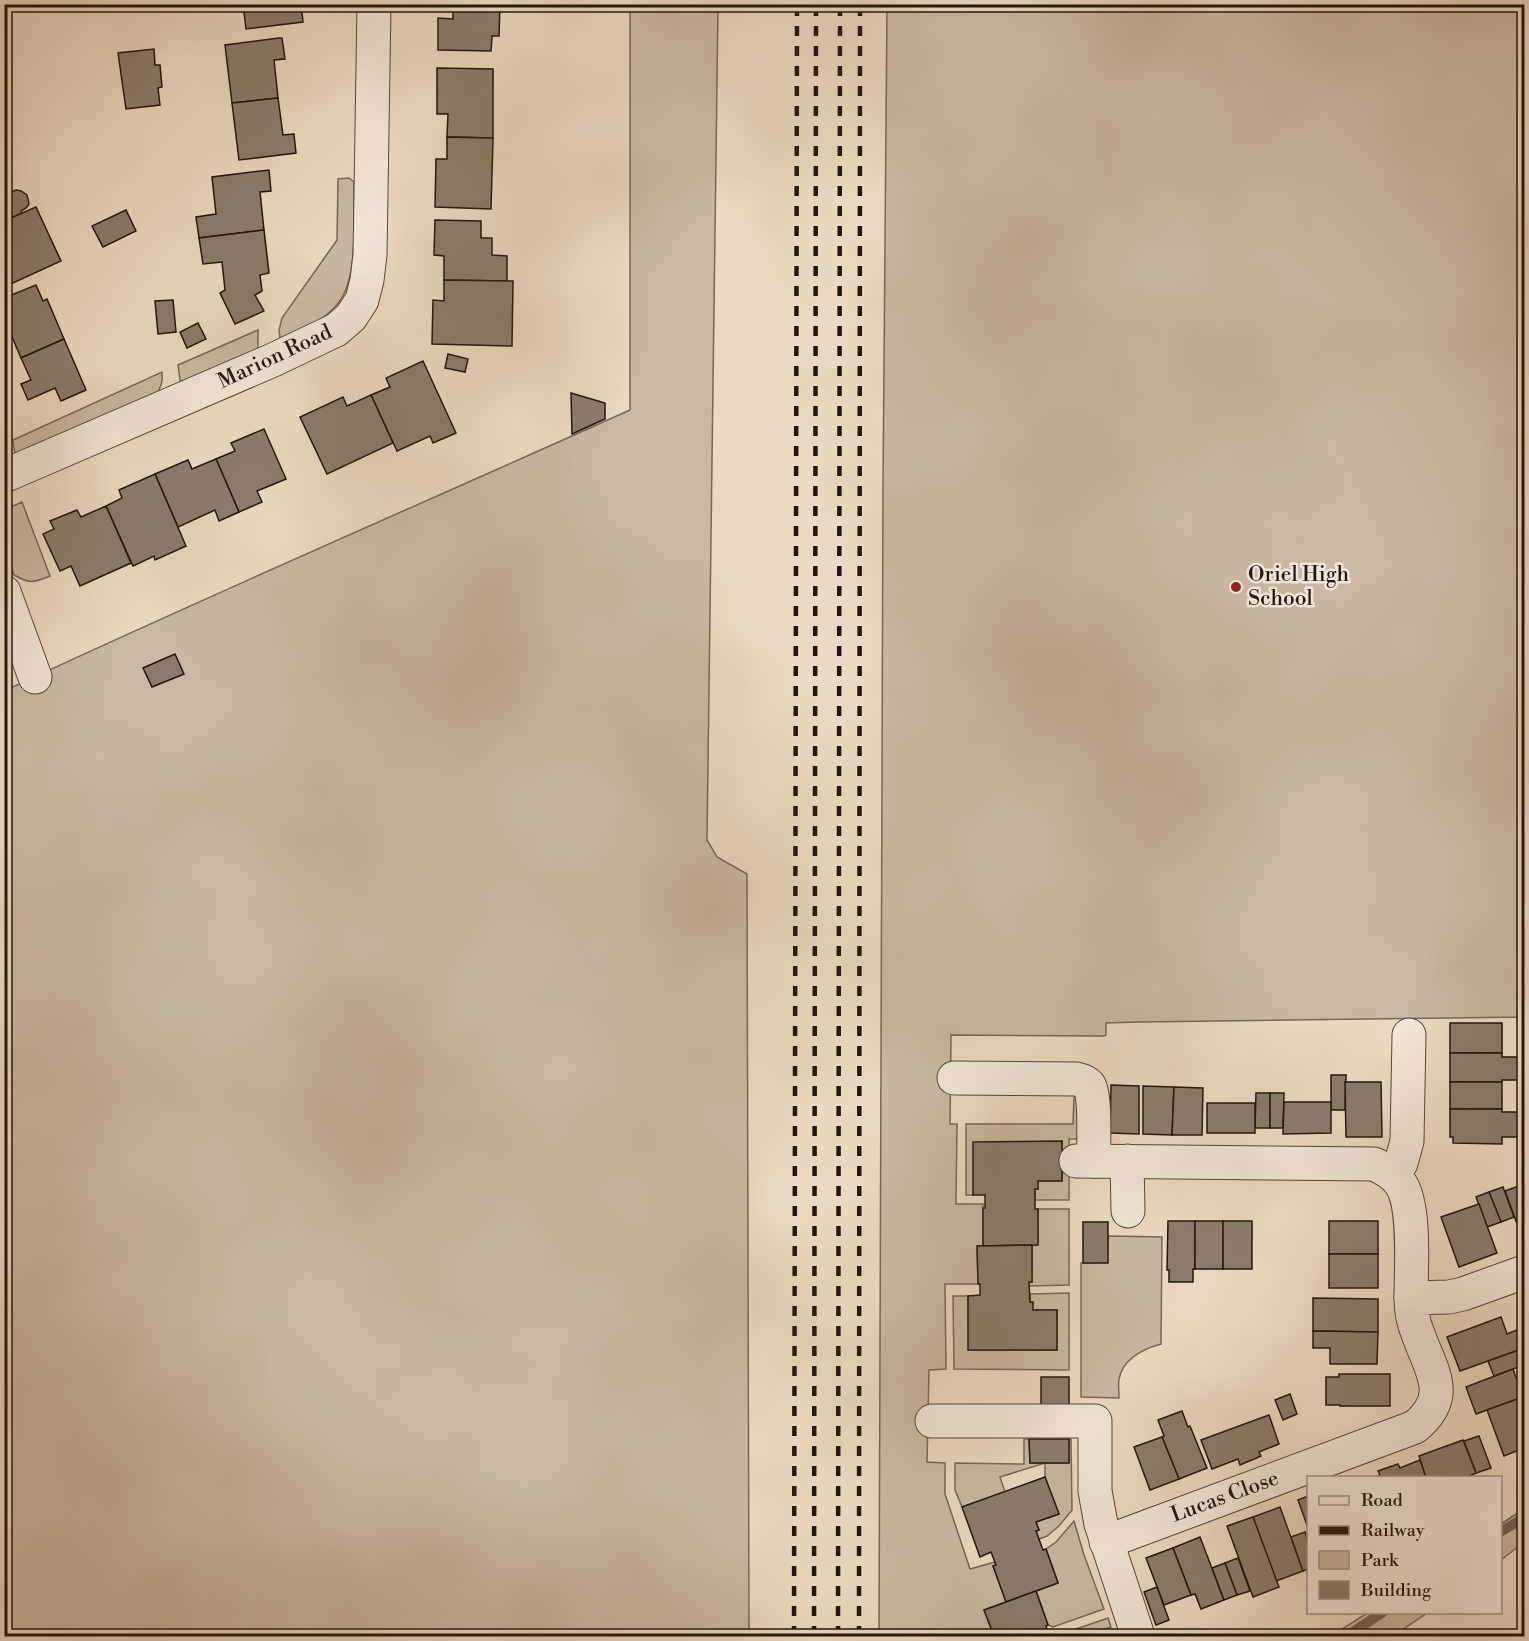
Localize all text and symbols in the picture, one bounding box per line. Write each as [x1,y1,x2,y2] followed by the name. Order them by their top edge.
[214,319,336,395] street label: Marion Road
[1248,562,1350,612] place label: Oriel High School
[1229,580,1243,594] marker: Oriel High School
[1168,1465,1282,1529] street label: Lucas Close
[1307,1476,1502,1614] legend
[1361,1489,1404,1512] text: Road
[1361,1519,1425,1542] text: Railway
[1361,1549,1400,1572] text: Park
[1360,1579,1432,1602] text: Building

